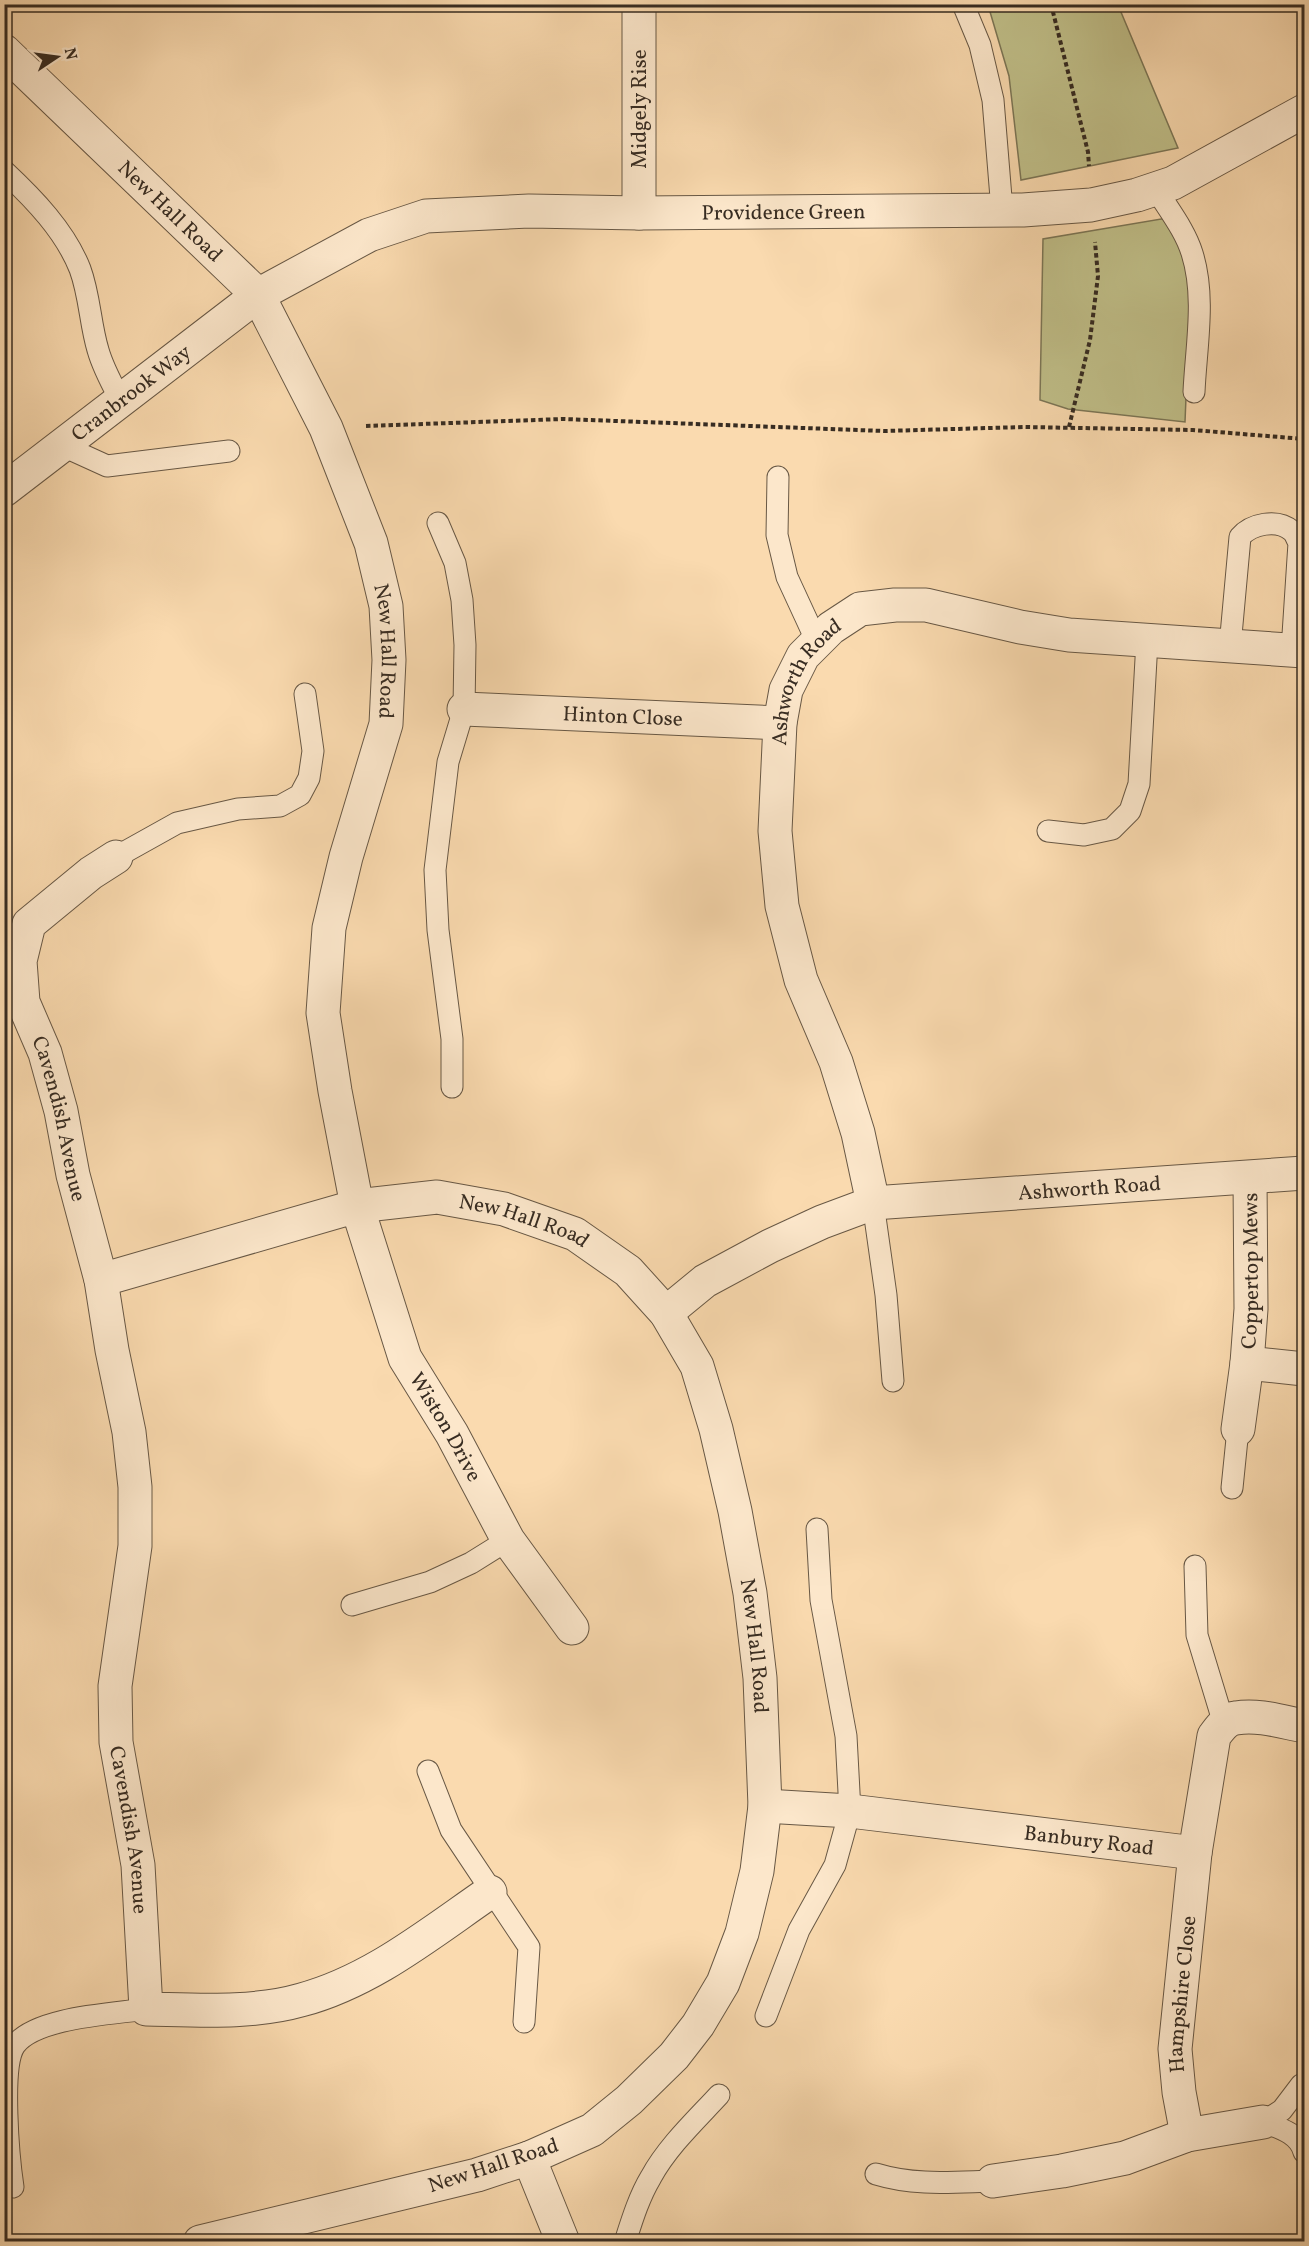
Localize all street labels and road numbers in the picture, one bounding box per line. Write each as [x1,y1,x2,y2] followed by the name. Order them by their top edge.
[626,49,655,169] street label: Midgely Rise
[111,155,229,270] street label: New Hall Road
[701,198,865,229] street label: Providence Green
[66,338,198,449] street label: Cranbrook Way
[365,581,402,719] street label: New Hall Road
[766,612,848,746] street label: Ashworth Road
[562,700,683,735] street label: Hinton Close
[23,1032,92,1205] street label: Cavendish Avenue
[1017,1170,1162,1209] street label: Ashworth Road
[456,1188,595,1256] street label: New Hall Road
[1235,1192,1267,1350] street label: Coppertop Mews
[401,1367,488,1487] street label: Wiston Drive
[732,1576,774,1714] street label: New Hall Road
[101,1744,154,1915] street label: Cavendish Avenue
[1022,1819,1156,1864] street label: Banbury Road
[1162,1914,1205,2074] street label: Hampshire Close
[424,2132,562,2201] street label: New Hall Road

